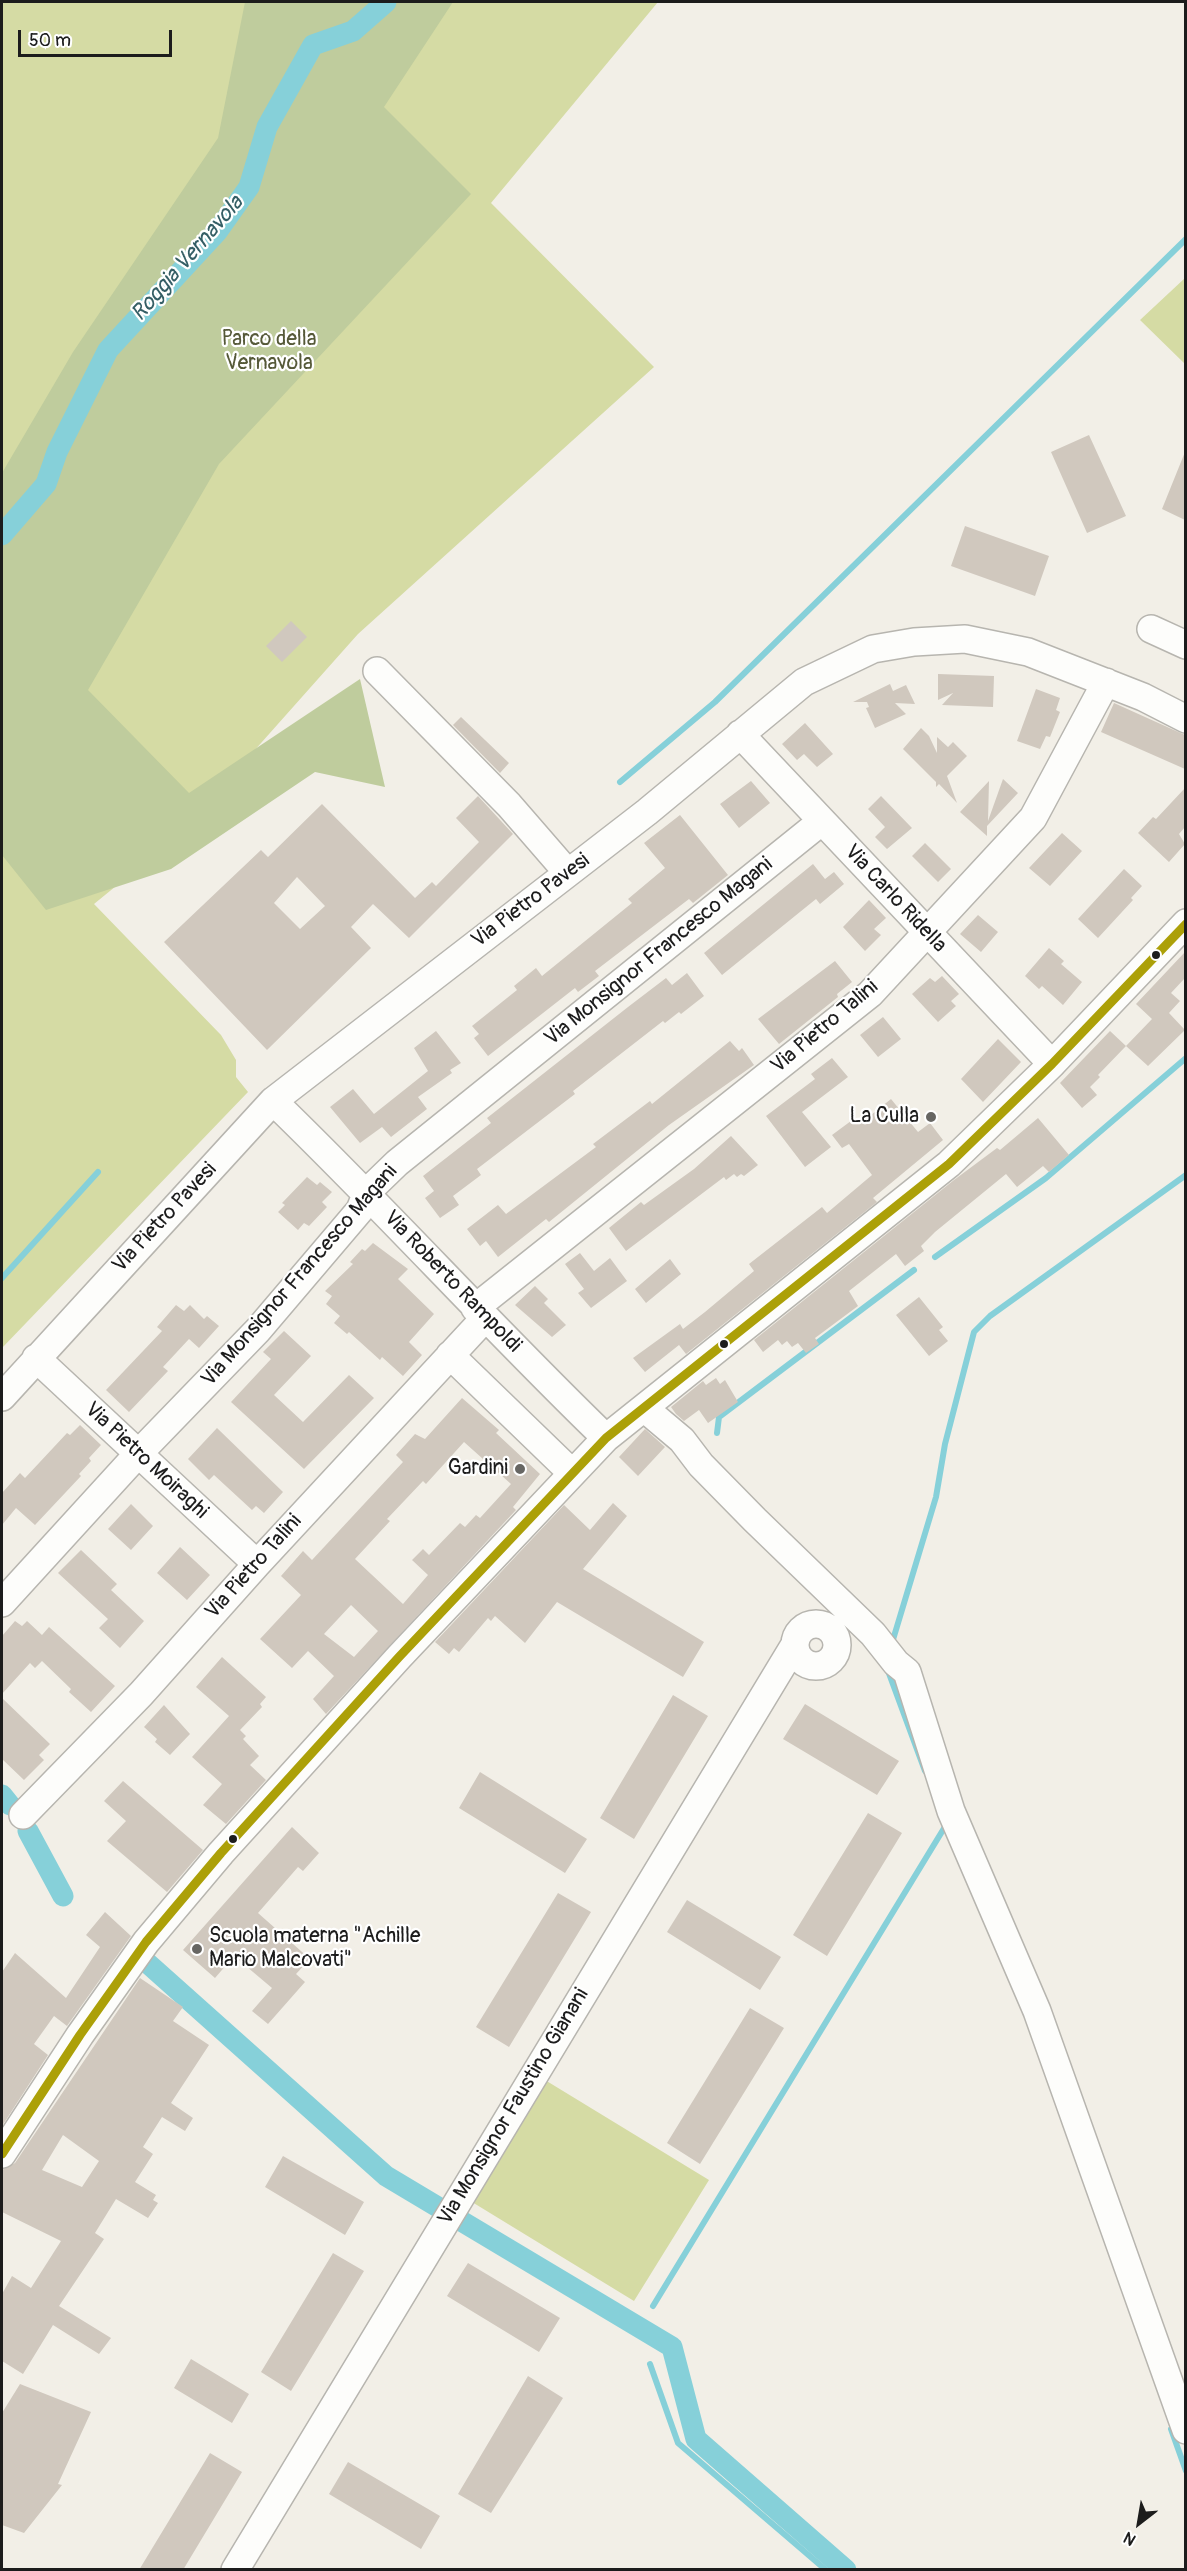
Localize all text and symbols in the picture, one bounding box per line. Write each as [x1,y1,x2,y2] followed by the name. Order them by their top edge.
[21,18,176,56] scale bar
[29,29,71,52] text: 50 m
[126,191,250,327] water label: Roggia Vernavola
[221,327,317,377] park label: Parco della Vernavola
[839,840,951,958] street label: Via Carlo Ridella
[467,848,595,954] street label: Via Pietro Pavesi
[540,852,778,1052] street label: Via Monsignor Francesco Magani
[1150,949,1162,961] unlabelled marker
[766,975,884,1079] street label: Via Pietro Talini
[850,1104,919,1130] place label: La Culla
[924,1110,938,1124] marker: La Culla
[108,1158,222,1278] street label: Via Pietro Pavesi
[197,1160,403,1392] street label: Via Monsignor Francesco Magani
[378,1206,526,1358] street label: Via Roberto Rampoldi
[718,1338,730,1350] unlabelled marker
[79,1397,213,1525] street label: Via Pietro Moiraghi
[448,1456,508,1482] place label: Gardini
[513,1462,527,1476] marker: Gardini
[200,1510,308,1624] street label: Via Pietro Talini
[227,1833,239,1845] unlabelled marker
[209,1924,420,1974] place label: Scuola materna "Achille Mario Malcovati"
[190,1942,204,1956] marker: Scuola materna "Achille Mario Malcovati"
[433,1984,595,2230] street label: Via Monsignor Faustino Gianani
[1109,2493,1169,2553] north arrow
[1120,2527,1140,2550] text: N

